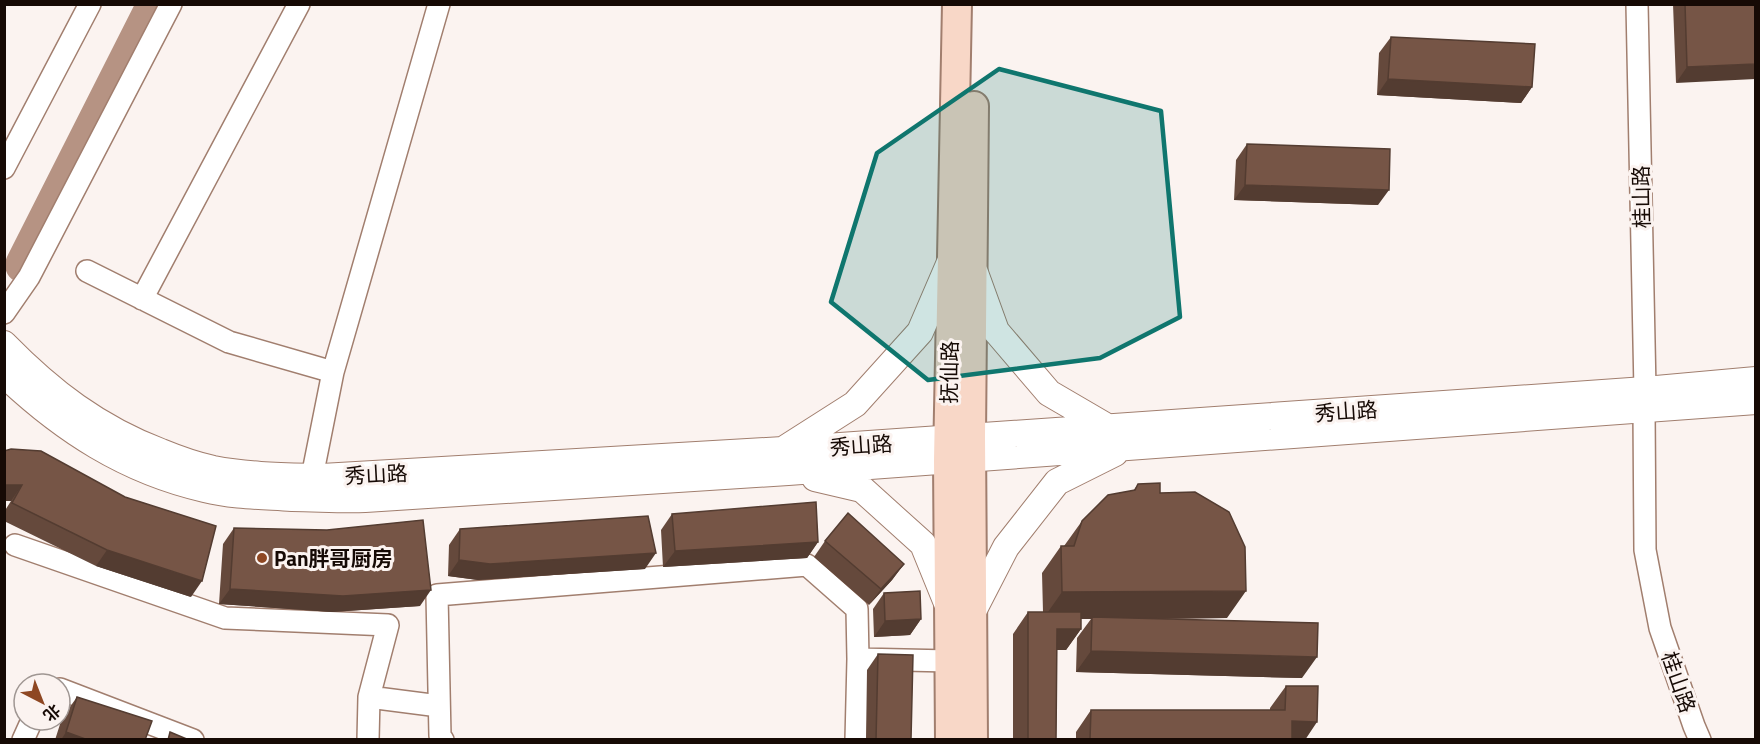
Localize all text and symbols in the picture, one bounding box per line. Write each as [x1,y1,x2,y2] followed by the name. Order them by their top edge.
[1624,165,1658,229] street label: 桂山路
[932,340,966,404] street label: 抚仙路
[1313,393,1379,429] street label: 秀山路
[828,427,894,463] street label: 秀山路
[344,456,408,492] street label: 秀山路
[274,542,393,574] place label: Pan胖哥厨房
[255,551,269,565] marker: Pan胖哥厨房
[1654,647,1704,717] street label: 桂山路
[12,672,72,732] north arrow
[38,699,66,727] text: 北

